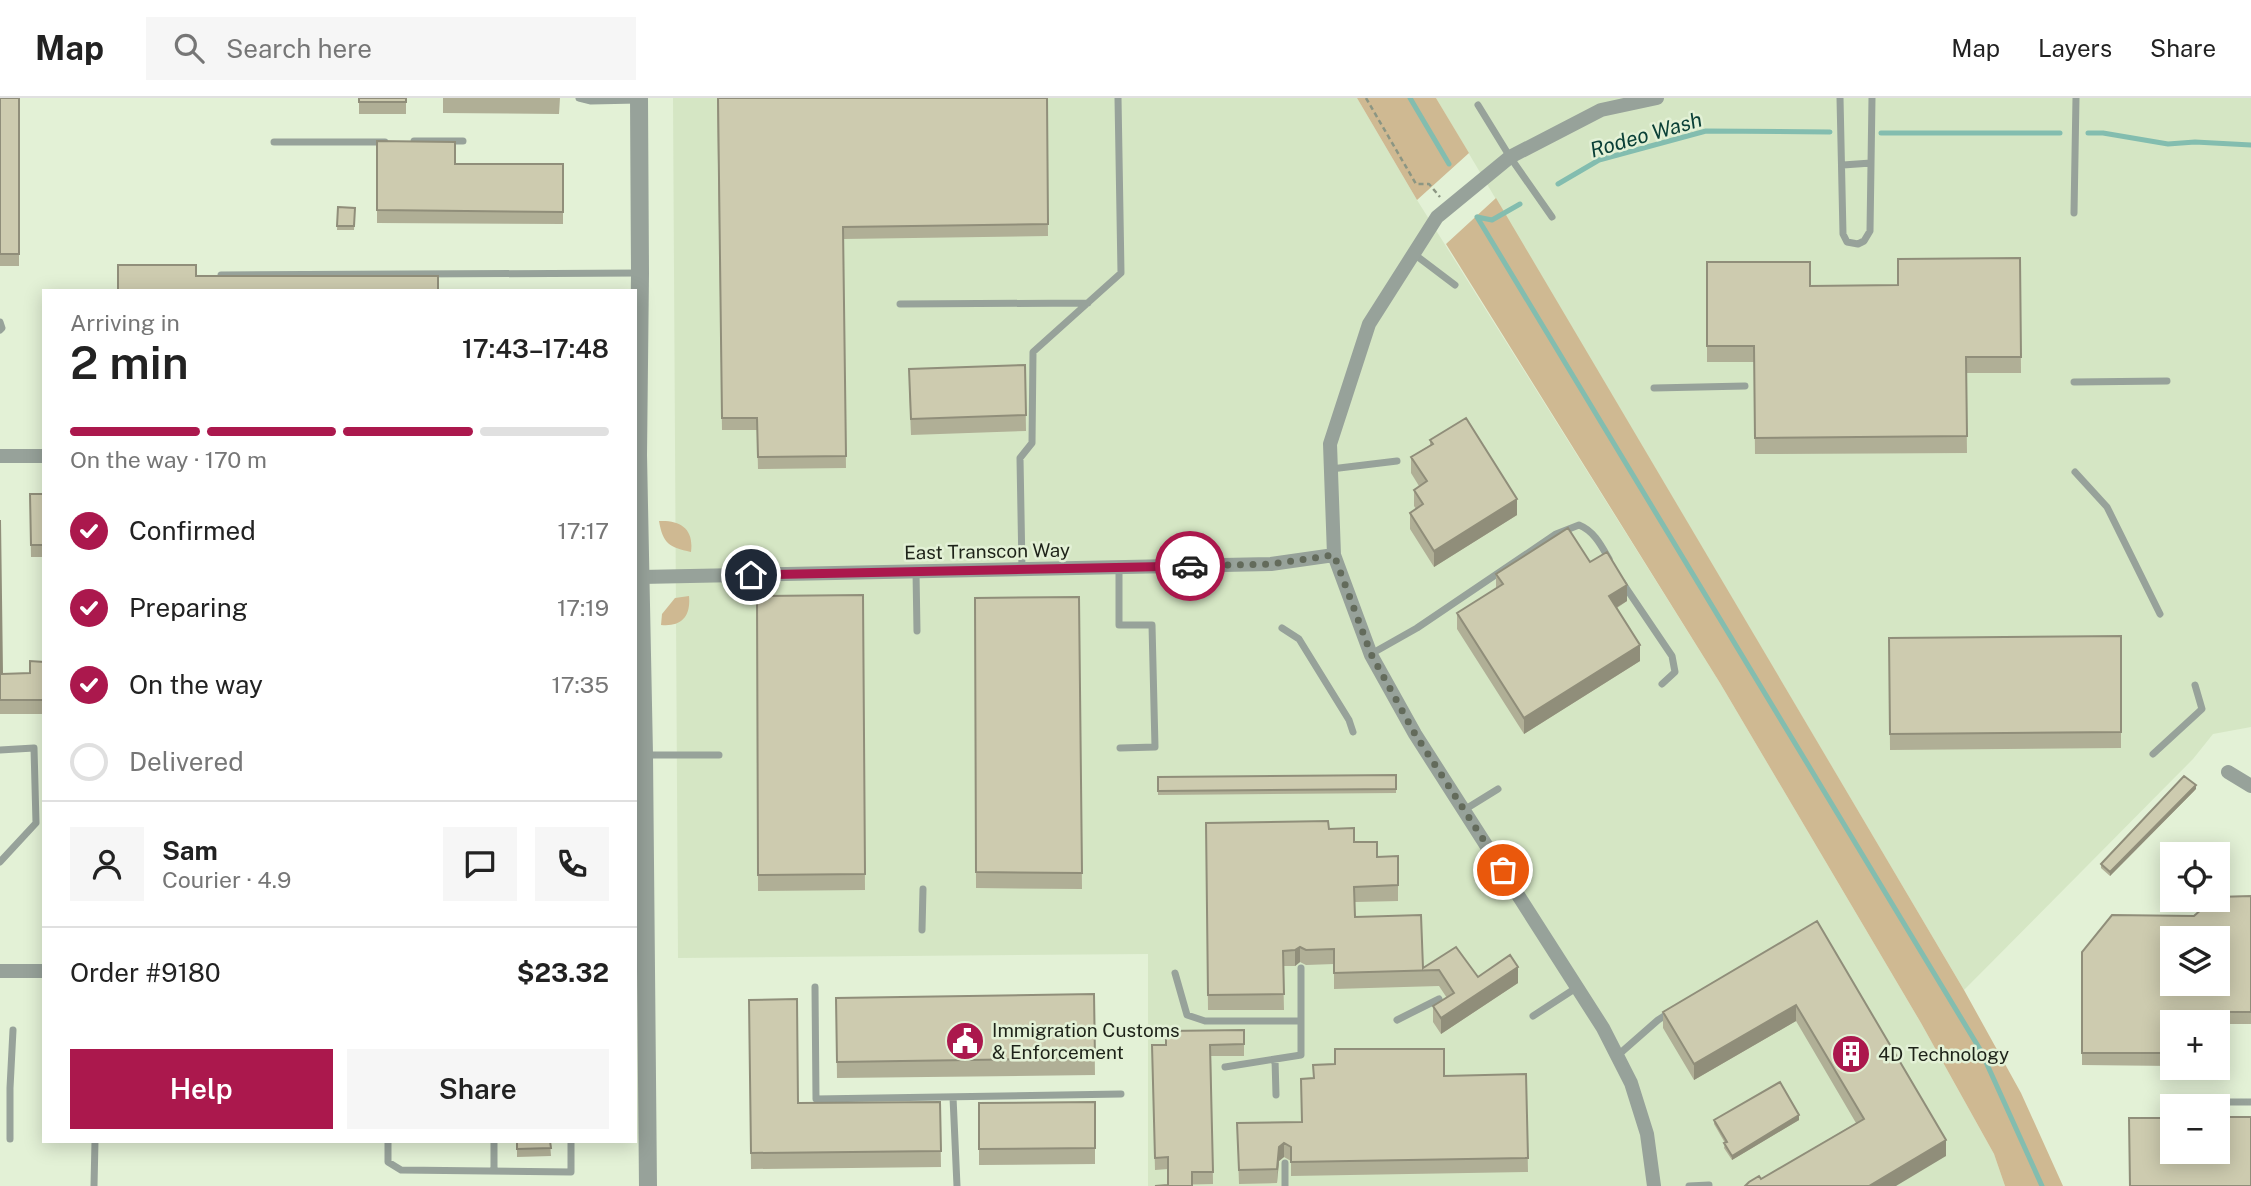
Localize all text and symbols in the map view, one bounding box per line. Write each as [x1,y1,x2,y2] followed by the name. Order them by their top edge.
[146,17,636,80] search box
[35,29,104,67] text: Map
[170,29,208,67] icon: search
[226,33,372,64] text: Search here
[1951,34,2000,62] text: Map
[2038,34,2112,62] text: Layers
[2150,34,2216,62] text: Share
[1587,107,1705,162] water label: Rodeo Wash
[70,309,180,336] text: Arriving in
[462,333,609,364] text: 17:43–17:48
[70,335,189,389] text: 2 min
[70,446,267,473] text: On the way · 170 m
[70,512,108,550] icon: check
[129,515,256,546] text: Confirmed
[557,517,609,544] text: 17:17
[1155,531,1225,601] courier
[904,539,1070,563] street label: East Transcon Way
[721,545,781,605] pin
[1171,547,1209,585] icon: car
[732,556,770,594] icon: home
[70,589,108,627] icon: check
[129,592,248,623] text: Preparing
[557,594,609,621] text: 17:19
[70,666,108,704] icon: check
[129,669,263,700] text: On the way
[551,671,609,698] text: 17:35
[129,746,244,777] text: Delivered
[70,827,144,901] button: person
[443,827,517,901] button: chat
[535,827,609,901] button: phone
[162,835,218,866] text: Sam
[1473,840,1533,900] pin
[2160,842,2230,1164] map controls
[2160,842,2230,912] button: locate
[1484,851,1522,889] icon: bag
[162,866,291,893] text: Courier · 4.9
[2160,926,2230,996] button: layers
[70,957,221,988] text: Order #9180
[517,957,609,988] text: $23.32
[2160,1010,2230,1080] button: +
[992,1019,1180,1063] place label: Immigration Customs & Enforcement
[944,1020,986,1062] public building icon: Immigration Customs & Enforcement
[1830,1033,1872,1075] building icon: 4D Technology
[1878,1043,2009,1065] place label: 4D Technology
[70,1049,333,1129] button: Help
[347,1049,609,1129] button: Share
[2160,1094,2230,1164] button: −

